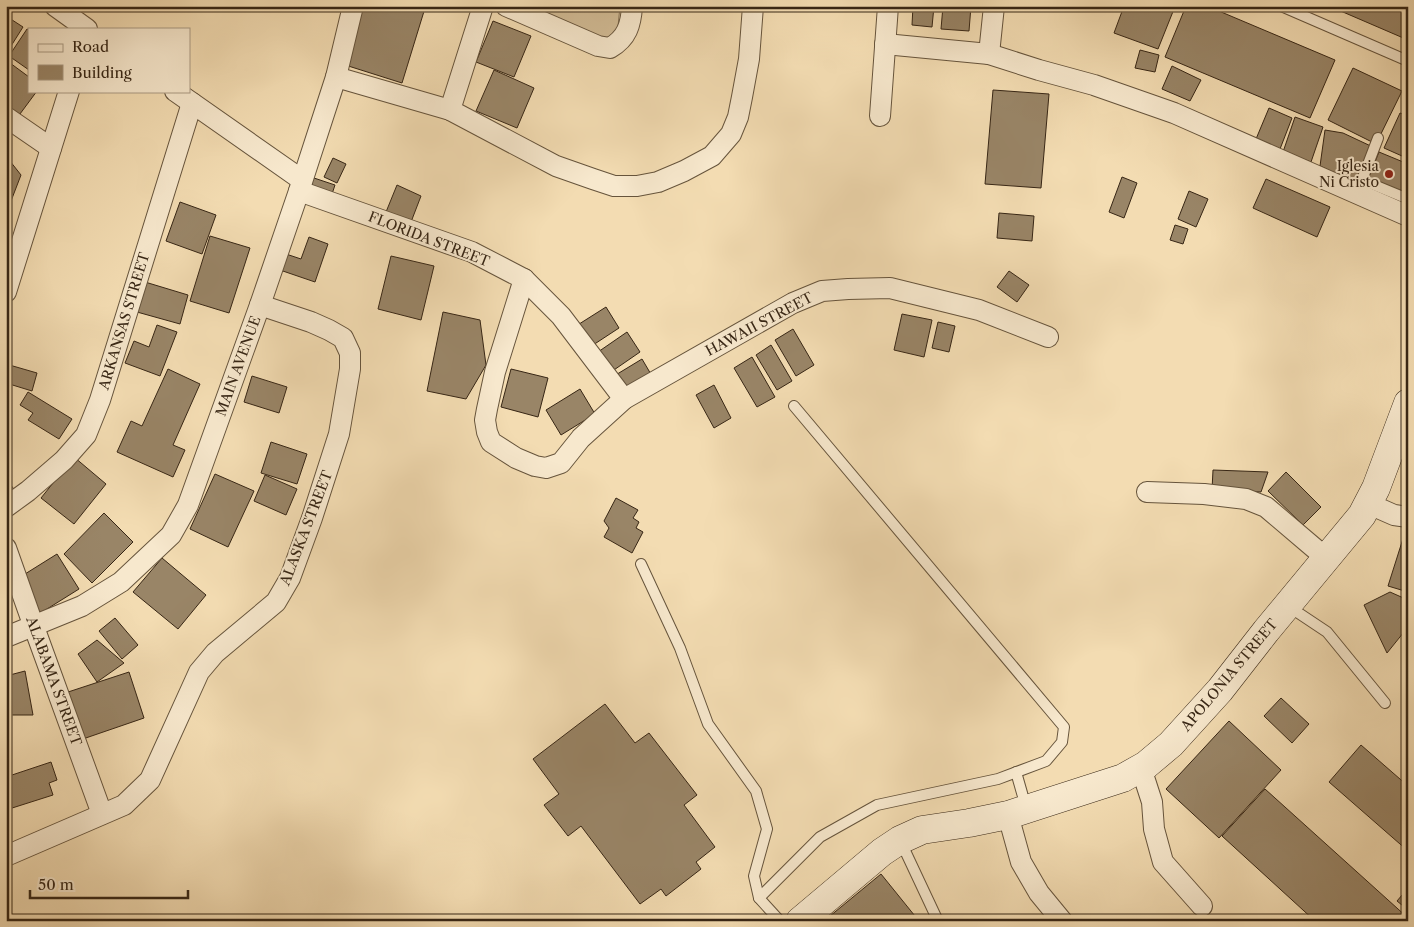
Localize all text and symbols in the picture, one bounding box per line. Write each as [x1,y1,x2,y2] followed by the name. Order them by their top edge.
[28,28,190,92] legend
[72,37,109,56] text: Road
[72,63,132,82] text: Building
[1319,157,1380,191] place label: Iglesia Ni Cristo
[1383,168,1395,180] marker: Iglesia Ni Cristo
[366,208,493,271] street label: FLORIDA STREET
[94,250,154,393] street label: ARKANSAS STREET
[702,288,816,360] street label: HAWAII STREET
[211,313,265,419] street label: MAIN AVENUE
[275,468,336,589] street label: ALASKA STREET
[22,613,86,749] street label: ALABAMA STREET
[1176,615,1282,736] street label: APOLONIA STREET
[30,867,188,899] scale bar
[38,875,74,894] text: 50 m

